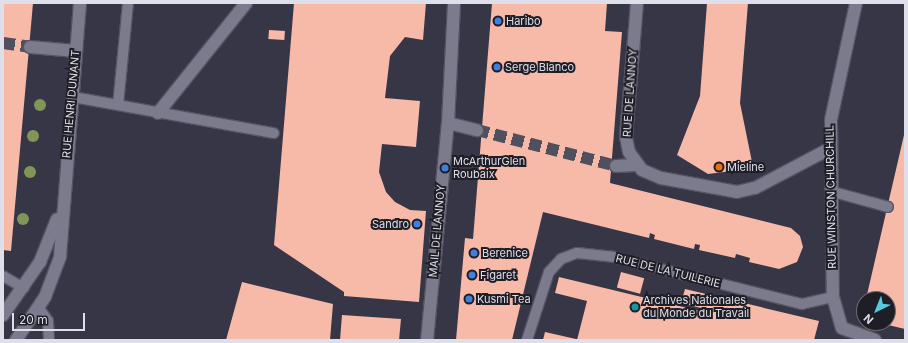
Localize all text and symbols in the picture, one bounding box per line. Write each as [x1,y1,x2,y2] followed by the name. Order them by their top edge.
[506,14,541,28] place label: Haribo
[493,16,503,26] marker: Haribo
[620,48,640,138] street label: RUE DE LANNOY
[60,49,82,159] street label: RUE HENRI DUNANT
[505,60,574,74] place label: Serge Blanco
[492,62,502,72] marker: Serge Blanco
[823,125,839,269] street label: RUE WINSTON CHURCHILL
[453,155,525,181] place label: McArthurGlen Roubaix
[727,160,764,174] place label: Mieline
[714,162,724,172] marker: Mieline
[440,163,450,173] marker: McArthurGlen Roubaix
[426,184,448,278] street label: MAIL DE LANNOY
[372,217,409,231] place label: Sandro
[412,219,422,229] marker: Sandro
[482,246,528,260] place label: Berenice
[469,248,479,258] marker: Berenice
[614,252,722,290] street label: RUE DE LA TUILERIE
[480,268,516,282] place label: Figaret
[467,270,477,280] marker: Figaret
[856,291,896,331] north arrow
[477,292,531,306] place label: Kusmi Tea
[464,294,474,304] marker: Kusmi Tea
[643,294,749,320] place label: Archives Nationales du Monde du Travail
[630,302,640,312] marker: Archives Nationales du Monde du Travail
[14,305,87,331] scale bar
[861,311,876,327] text: N
[19,312,48,327] text: 20 m

